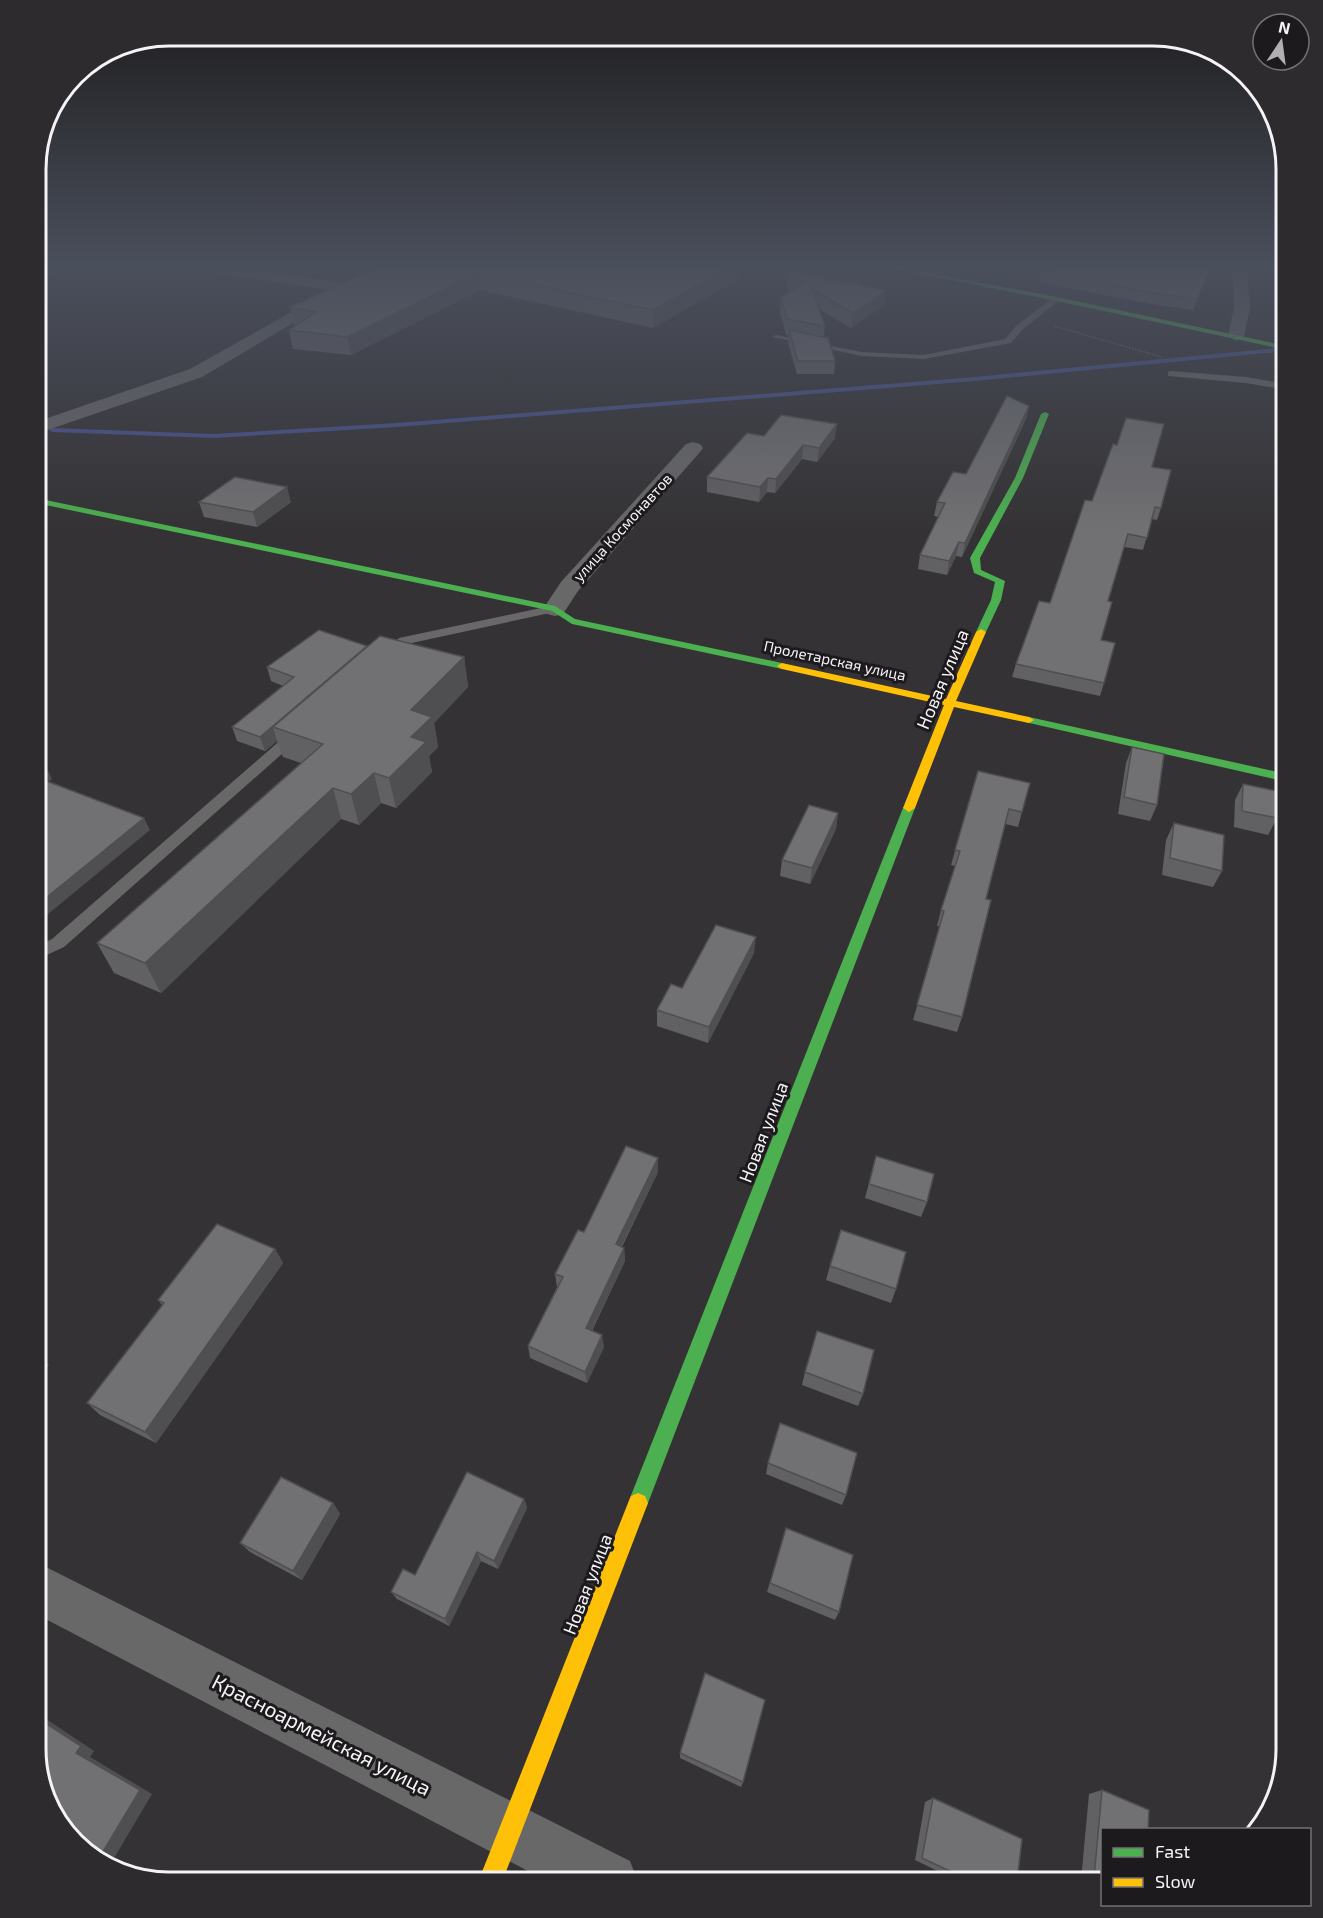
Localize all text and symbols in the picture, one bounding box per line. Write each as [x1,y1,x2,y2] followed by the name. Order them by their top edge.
[1251,12,1311,72] north arrow
[1277,16,1292,37] text: N
[569,469,676,585] street label: улица Космонавтов
[911,626,973,732] street label: Новая улица
[762,636,908,685] street label: Пролетарская улица
[734,1078,792,1186] street label: Новая улица
[558,1530,616,1638] street label: Новая улица
[208,1668,436,1801] street label: Красноармейская улица
[1101,1828,1311,1906] legend
[1155,1840,1190,1862] text: Fast
[1155,1870,1196,1892] text: Slow

